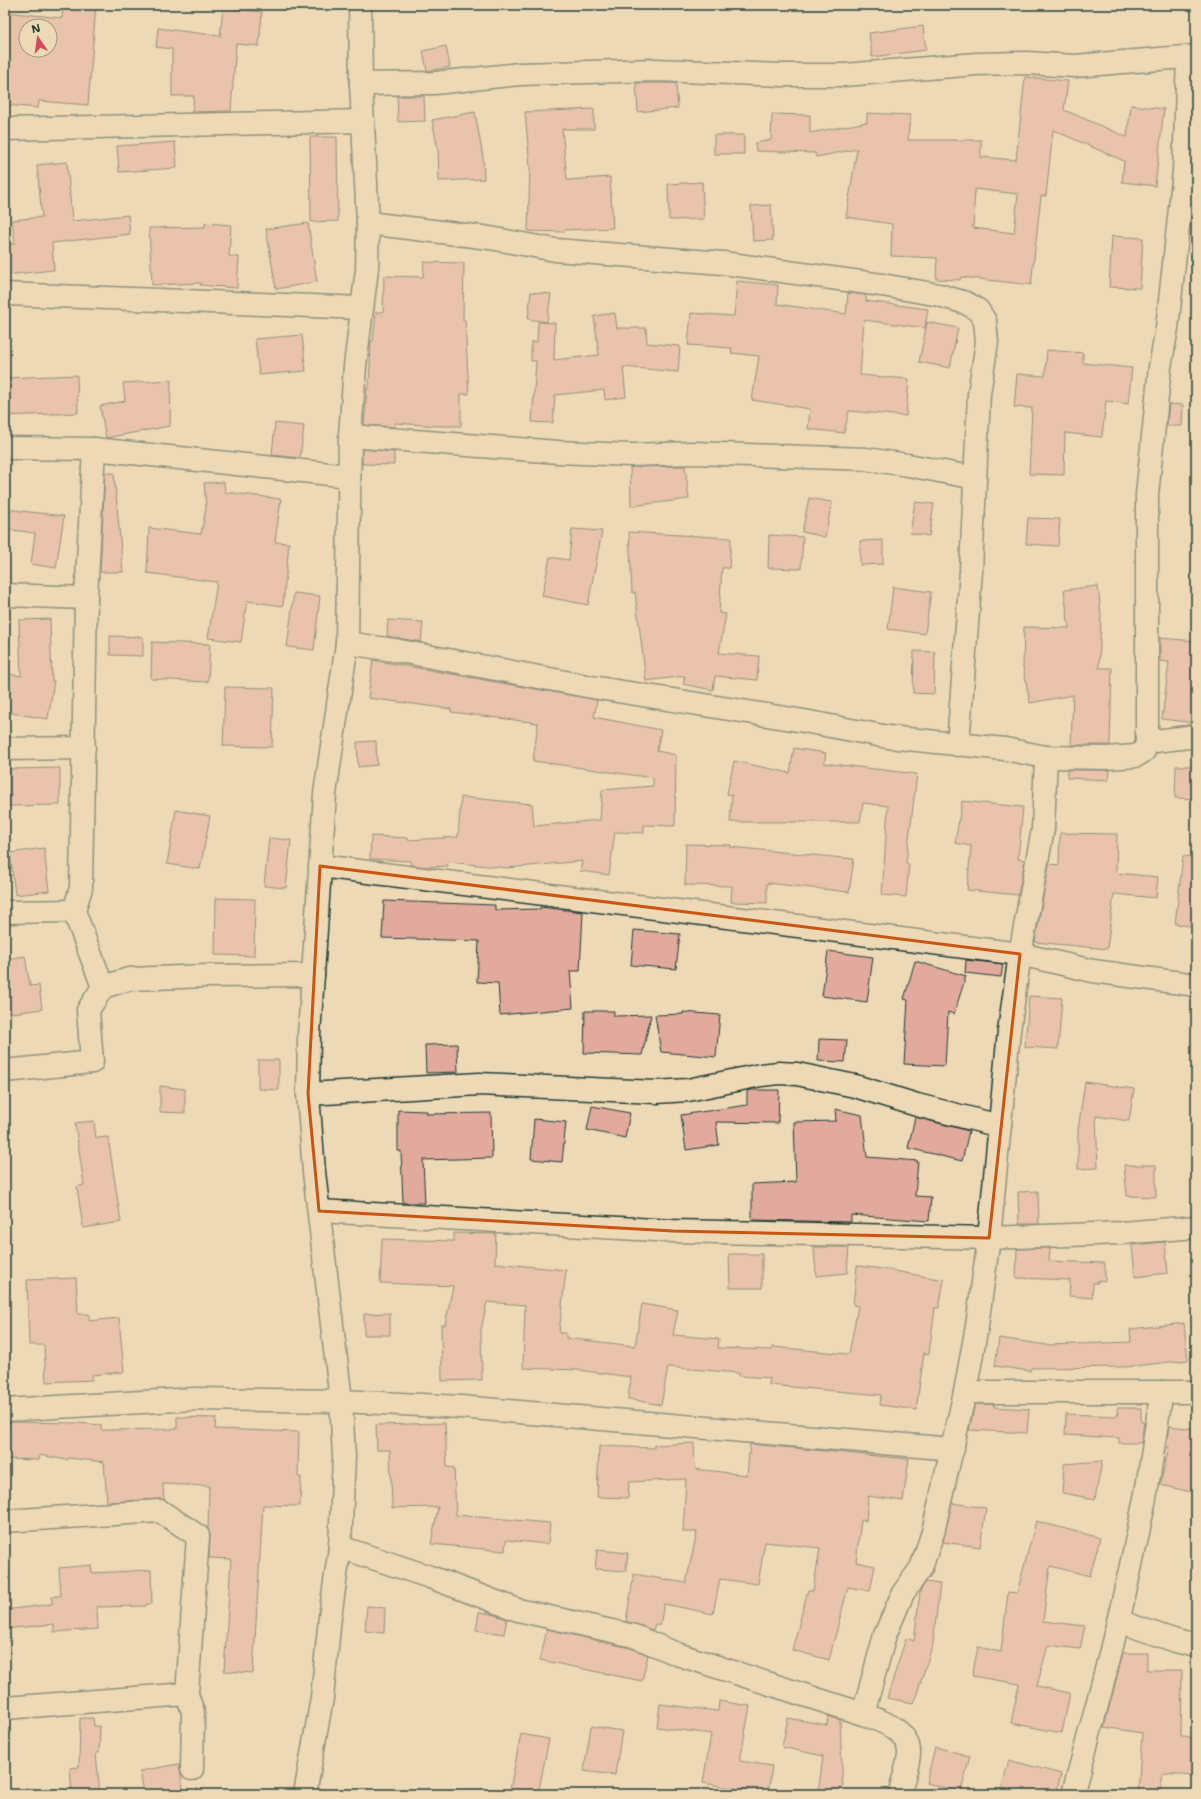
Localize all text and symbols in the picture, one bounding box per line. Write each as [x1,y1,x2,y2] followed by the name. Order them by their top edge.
[18,18,58,58] north arrow
[30,20,42,37] text: N

